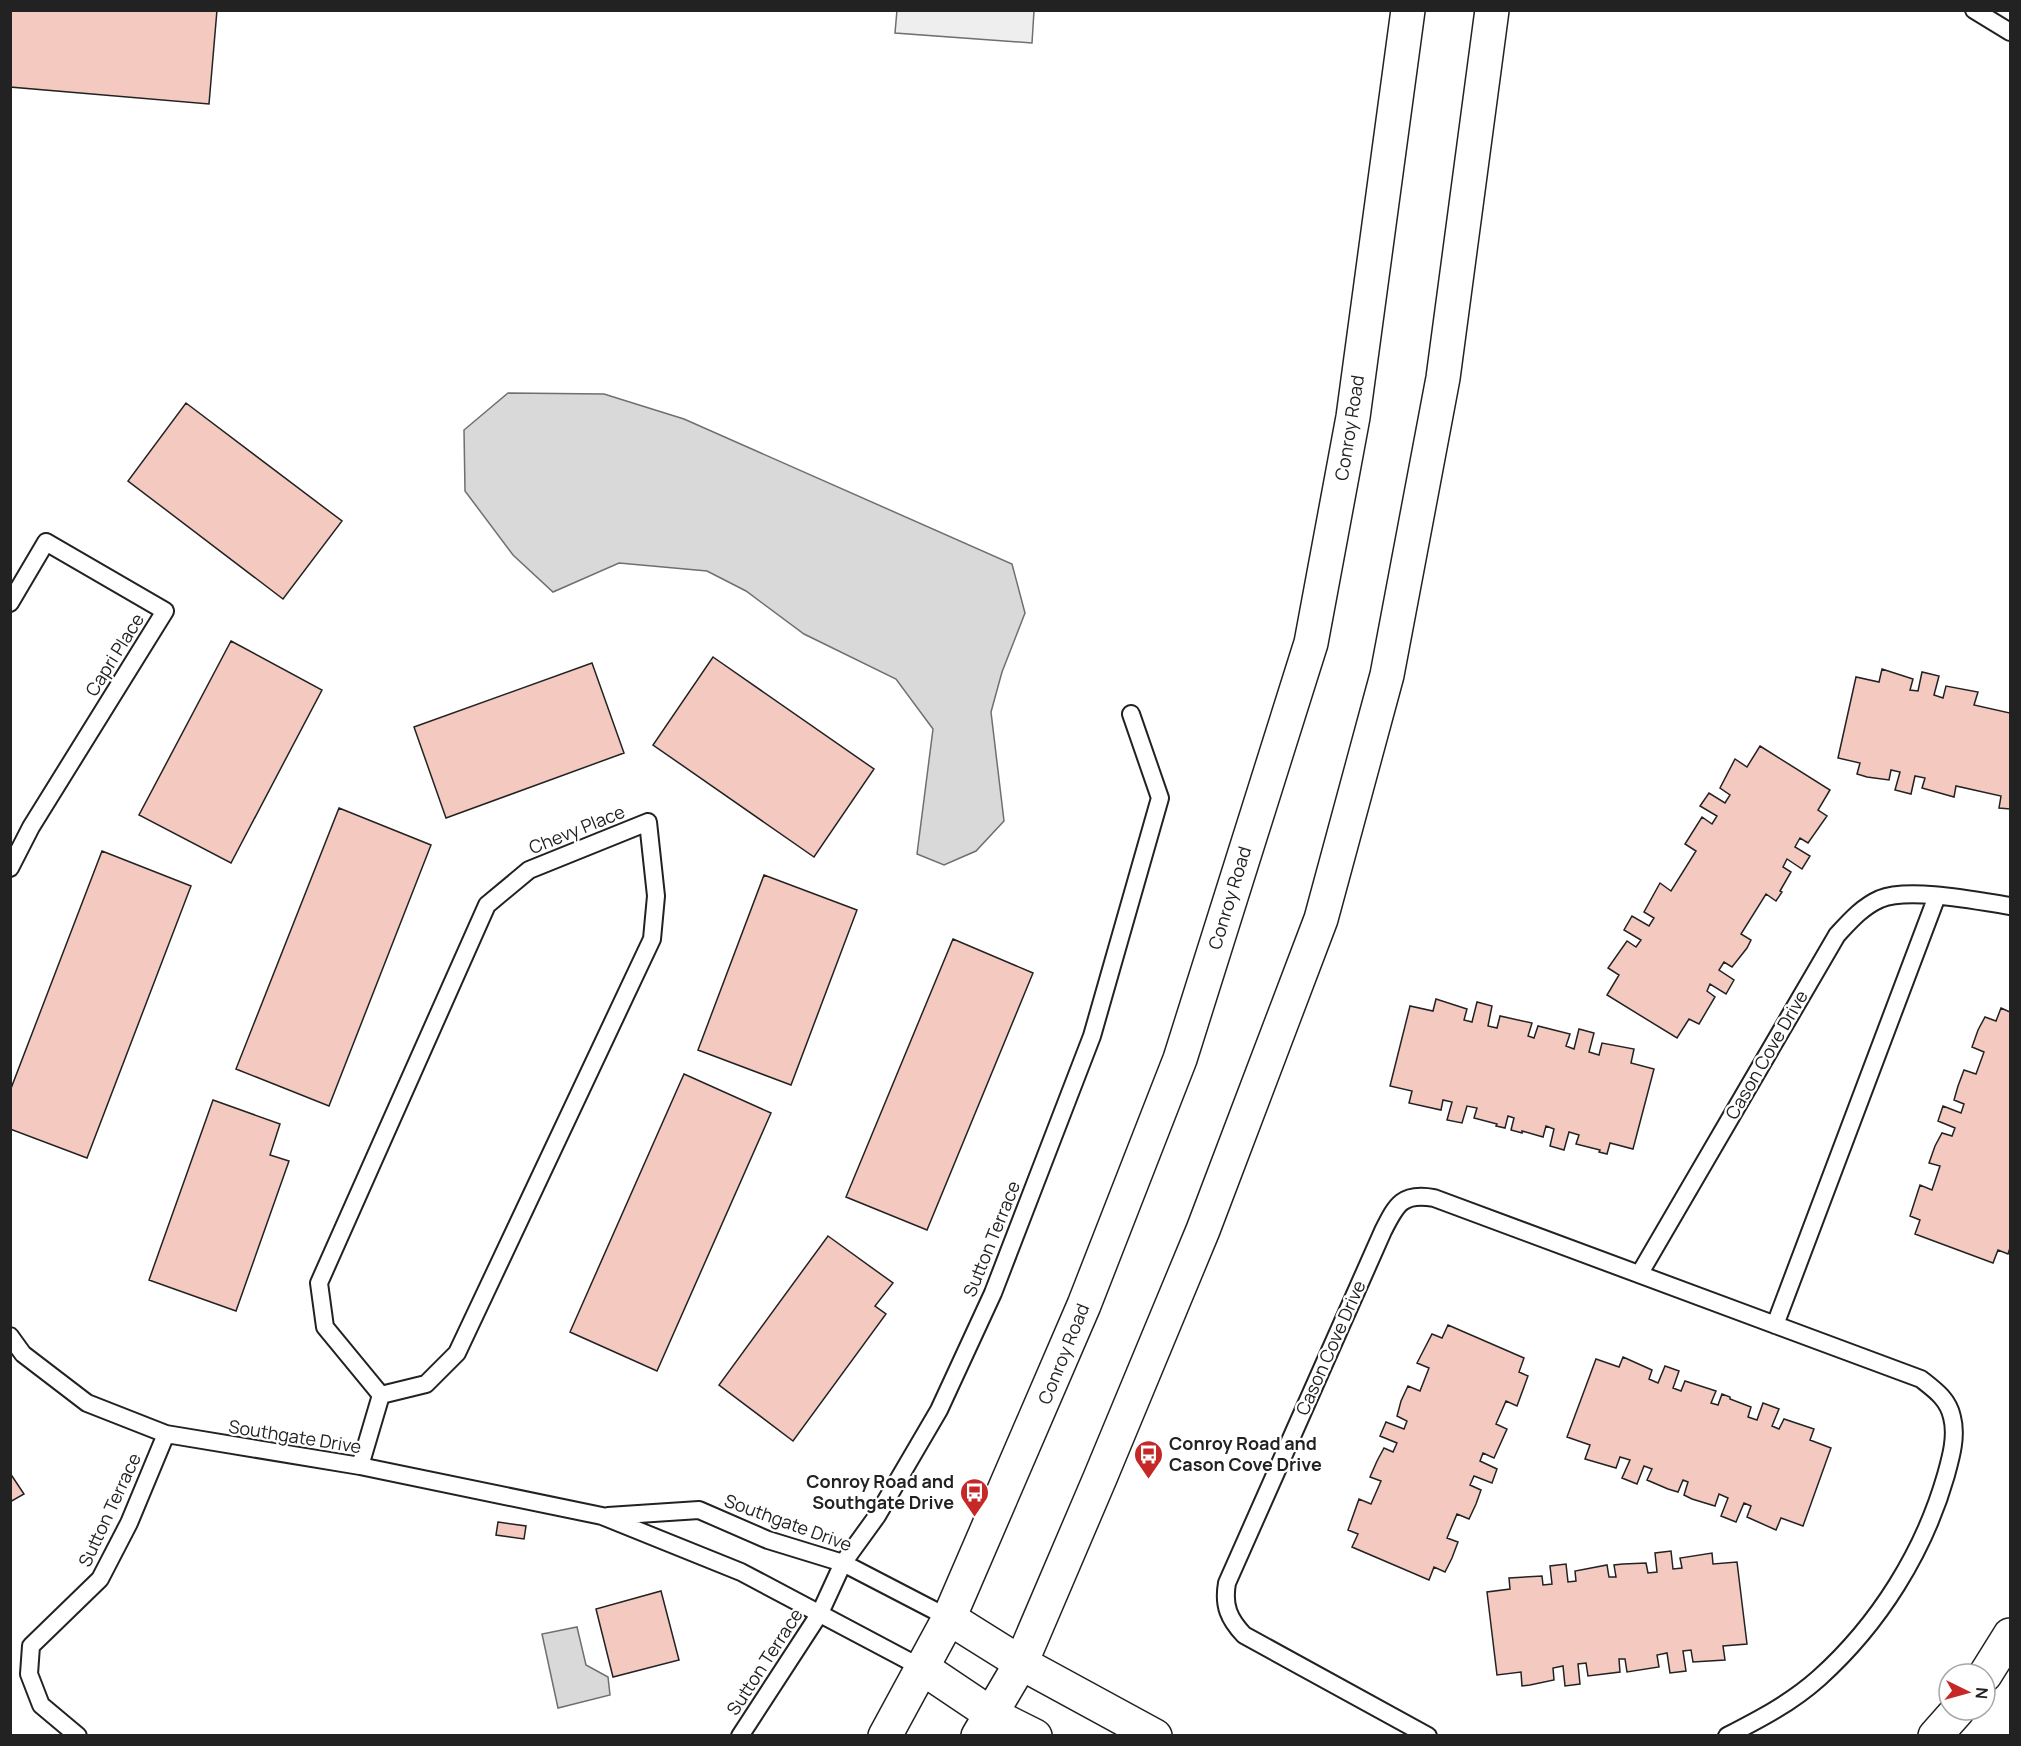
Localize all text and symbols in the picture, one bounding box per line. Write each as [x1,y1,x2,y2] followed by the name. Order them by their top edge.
[1329,373,1369,482] street label: Conroy Road
[79,609,149,700] street label: Capri Place
[525,799,628,859] street label: Chevy Place
[1202,843,1256,952] street label: Conroy Road
[1719,986,1813,1123] street label: Cason Cove Drive
[957,1177,1025,1300] street label: Sutton Terrace
[1290,1276,1371,1419] street label: Cason Cove Drive
[1032,1300,1094,1408] street label: Conroy Road
[227,1414,363,1458] street label: Southgate Drive
[1169,1431,1322,1476] place label: Conroy Road and Cason Cove Drive
[1132,1438,1164,1480] bus stop icon: Conroy Road and Cason Cove Drive
[72,1449,146,1570] street label: Sutton Terrace
[806,1469,954,1514] place label: Conroy Road and Southgate Drive
[959,1476,991,1518] bus stop icon: Conroy Road and Southgate Drive
[721,1488,855,1556] street label: Southgate Drive
[721,1603,808,1719] street label: Sutton Terrace
[1937,1662,1997,1722] north arrow
[1970,1687,1993,1700] text: N

